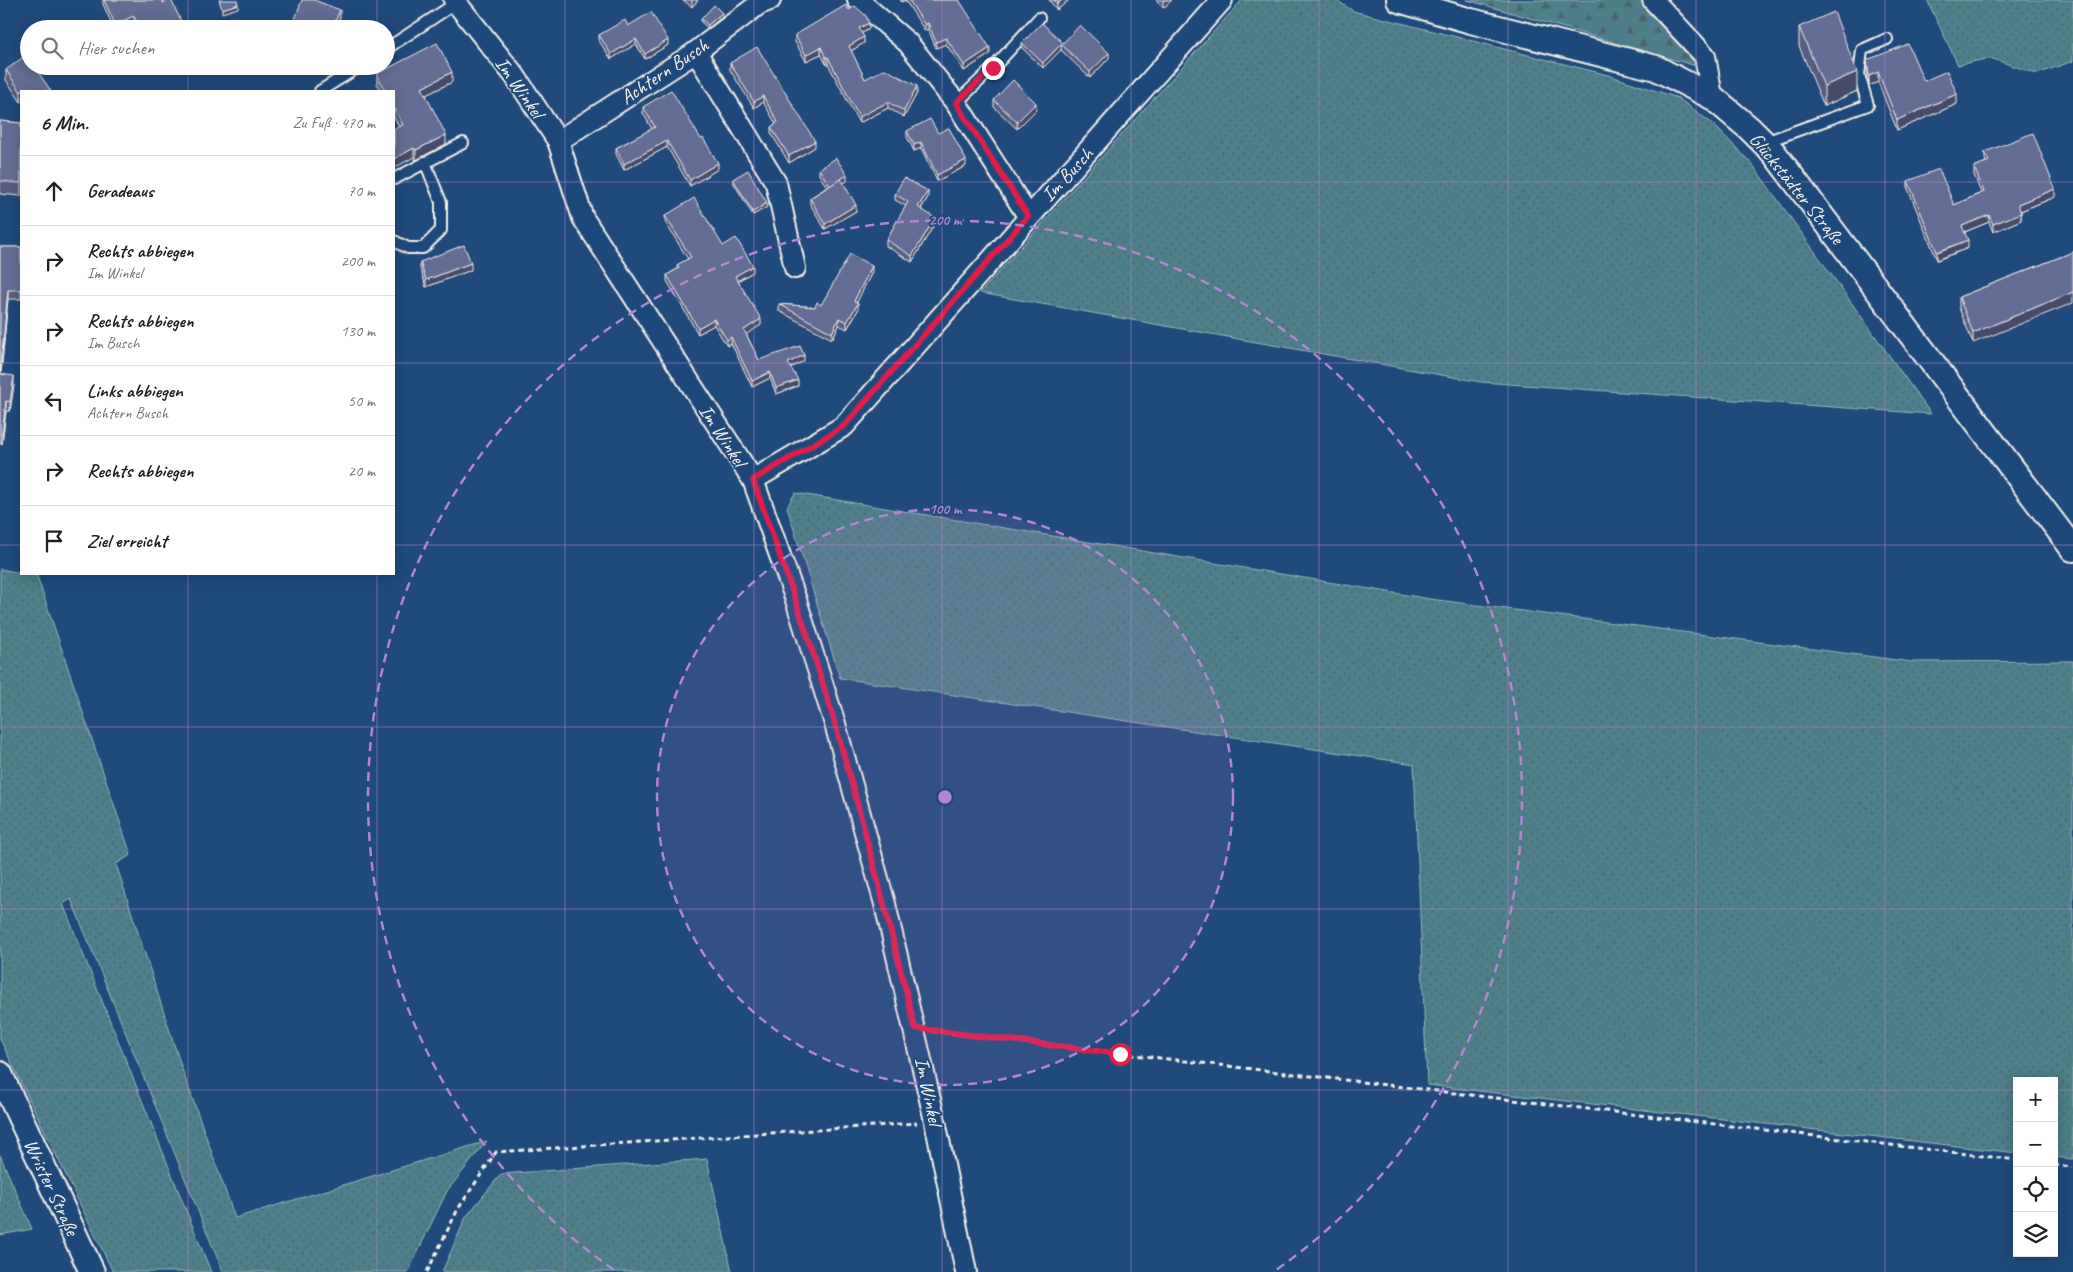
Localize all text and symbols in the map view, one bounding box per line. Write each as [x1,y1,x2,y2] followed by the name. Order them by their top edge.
[20,20,395,75] search box
[615,32,714,110] street label: Achtern Busch
[38,34,66,62] icon: search
[78,36,154,60] text: Hier suchen
[490,52,552,126] street label: Im Winkel
[982,57,1005,80] route end
[40,110,88,136] text: 6 Min.
[292,113,375,133] text: Zu Fuß · 470 m
[1744,127,1850,250] street label: Glückstädter Straße
[1036,141,1100,207] street label: Im Busch
[40,177,68,205] icon: ahead
[87,179,154,203] text: Geradeaus
[348,181,375,201] text: 70 m
[929,211,963,230] text: 200 m
[87,239,193,263] text: Rechts abbiegen
[40,247,68,275] icon: right
[341,251,375,271] text: 200 m
[87,263,142,283] text: Im Winkel
[87,309,193,333] text: Rechts abbiegen
[40,317,68,345] icon: right
[341,321,375,341] text: 130 m
[87,333,139,353] text: Im Busch
[87,379,183,403] text: Links abbiegen
[40,387,68,415] icon: left
[348,391,375,411] text: 50 m
[693,400,754,474] street label: Im Winkel
[87,403,168,423] text: Achtern Busch
[40,457,68,485] icon: right
[87,459,193,483] text: Rechts abbiegen
[348,461,375,481] text: 20 m
[929,500,963,519] text: 100 m
[40,527,68,555] icon: arrive
[87,529,167,553] text: Ziel erreicht
[936,788,954,806] centre of rings
[1109,1043,1132,1066] route start
[909,1055,949,1131] street label: Im Winkel
[2013,1077,2058,1257] map controls
[2013,1077,2058,1122] button: +
[2013,1122,2058,1167] button: −
[18,1135,85,1241] street label: Wrister Straße
[2013,1167,2058,1212] button: locate
[2013,1212,2058,1257] button: layers

